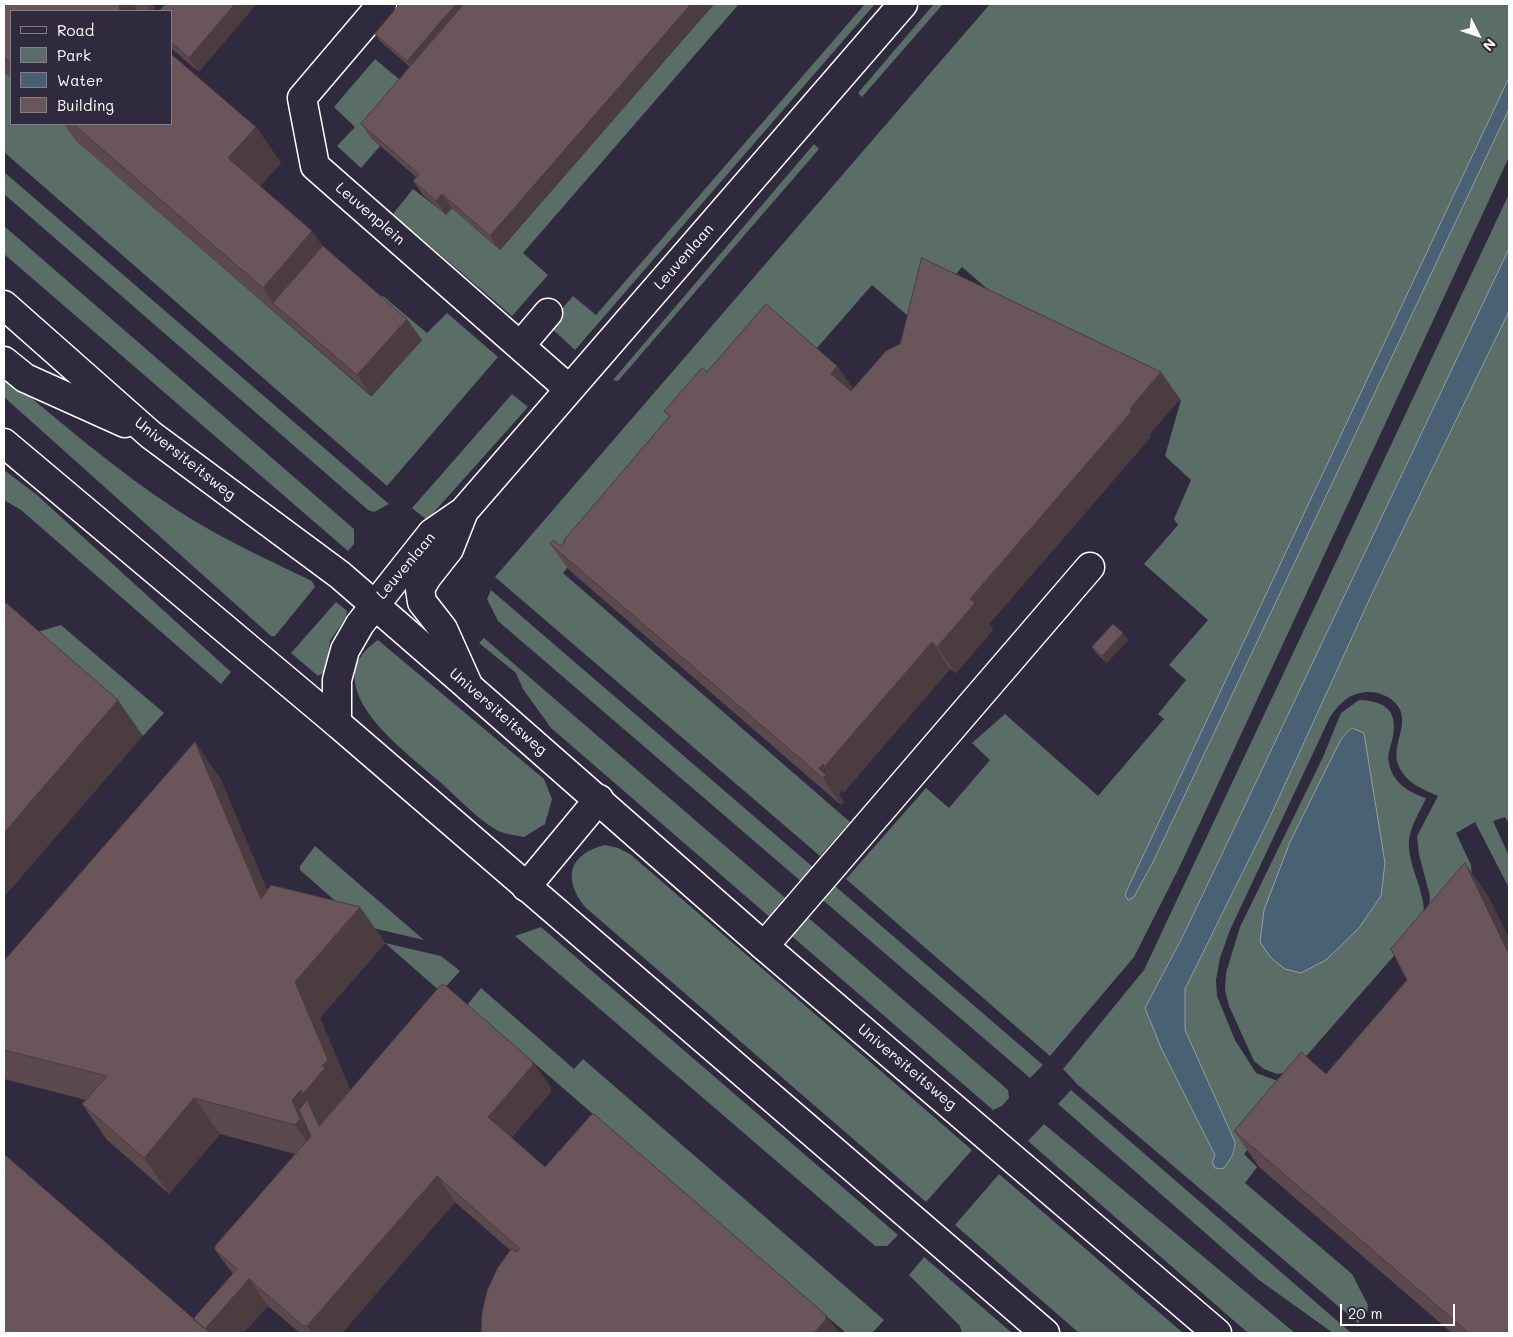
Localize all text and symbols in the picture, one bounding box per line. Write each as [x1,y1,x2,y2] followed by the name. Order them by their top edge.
[10,10,172,125] legend
[1453,10,1503,60] north arrow
[57,20,94,40] text: Road
[1479,35,1500,55] text: N
[57,45,91,65] text: Park
[57,70,103,90] text: Water
[57,95,114,115] text: Building
[332,179,408,249] street label: Leuvenplein
[650,220,718,294] street label: Leuvenlaan
[131,414,239,504] street label: Universiteitsweg
[373,529,439,603] street label: Leuvenlaan
[445,665,551,759] street label: Universiteitsweg
[854,1020,960,1114] street label: Universiteitsweg
[1343,1294,1458,1326] scale bar
[1348,1303,1382,1323] text: 20 m

